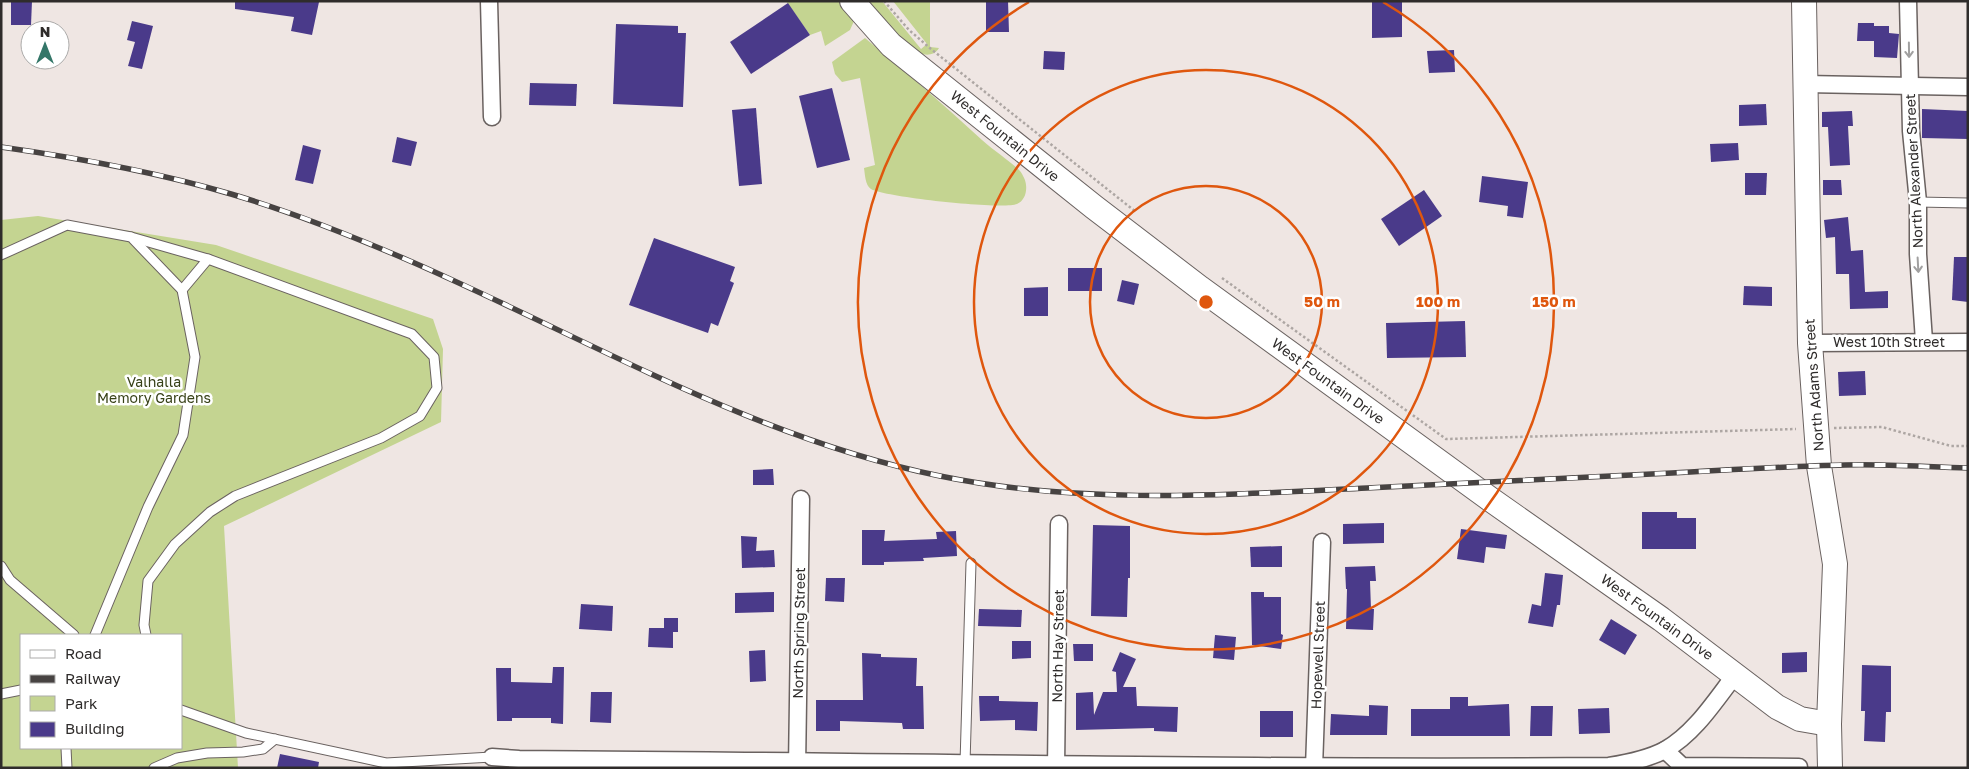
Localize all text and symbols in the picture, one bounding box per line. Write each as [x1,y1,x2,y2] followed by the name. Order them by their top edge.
[20,20,70,70] north arrow
[40,23,50,40] text: N
[1904,42,1914,58] one-way arrow
[947,86,1063,185] street label: West Fountain Drive
[1901,93,1926,249] street label: North Alexander Street
[1914,256,1923,272] one-way arrow
[1304,292,1340,310] text: 50 m
[1416,292,1460,310] text: 100 m
[1532,292,1576,310] text: 150 m
[1197,293,1215,311] centre of rings
[1800,318,1827,452] street label: North Adams Street
[1833,333,1945,350] street label: West 10th Street
[1269,334,1388,427] street label: West Fountain Drive
[97,373,211,406] park label: Valhalla Memory Gardens
[789,567,808,699] street label: North Spring Street
[1598,570,1717,663] street label: West Fountain Drive
[1048,589,1067,703] street label: North Hay Street
[1307,600,1328,710] street label: Hopewell Street
[20,634,182,749] legend
[65,644,102,662] text: Road
[65,669,121,687] text: Railway
[65,694,98,712] text: Park
[65,719,125,737] text: Building

